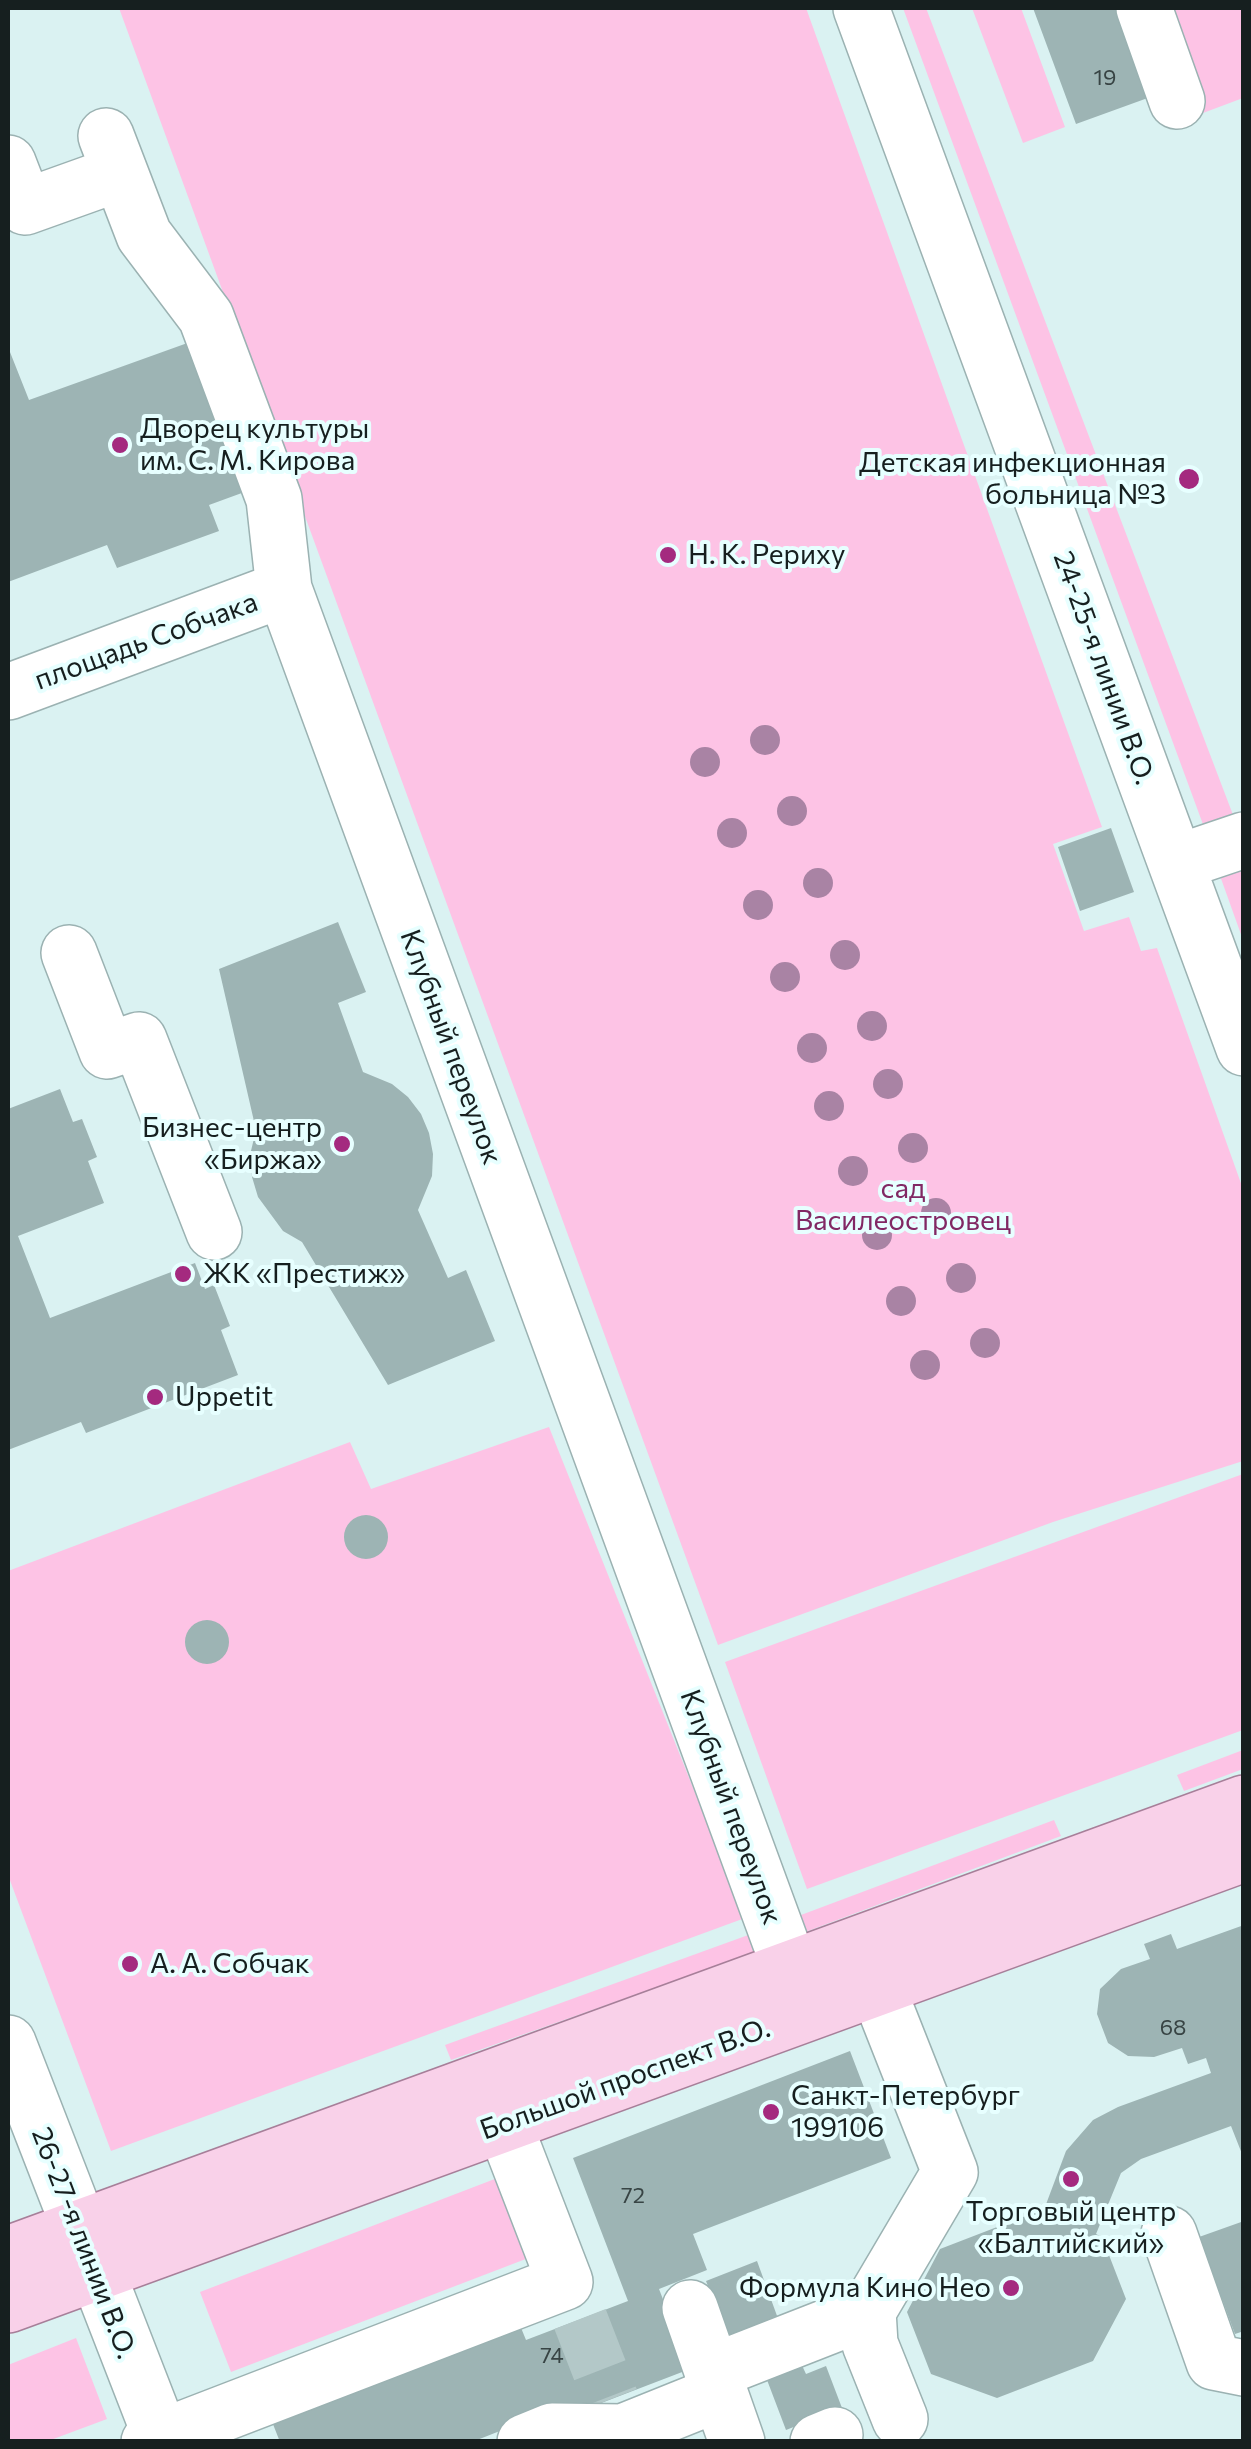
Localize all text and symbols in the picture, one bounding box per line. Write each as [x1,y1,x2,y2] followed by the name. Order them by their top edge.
[1094,65,1116,91] house number: 19
[140,412,369,478] place label: Дворец культуры им. С. М. Кирова
[109,434,131,456] marker: Дворец культуры им. С. М. Кирова
[859,446,1166,512] place label: Детская инфекционная больница №3
[1176,466,1202,492] marker: Детская инфекционная больница №3
[688,538,845,572] place label: Н. К. Рериху
[657,544,679,566] marker: Н. К. Рериху
[1046,547,1162,789] street label: 24-25-я линии В.О.
[30,585,262,697] street label: площадь Собчака
[393,925,509,1169] street label: Клубный переулок
[142,1111,322,1177] place label: Бизнес-центр «Биржа»
[331,1133,353,1155] marker: Бизнес-центр «Биржа»
[795,1172,1011,1238] park label: сад Василеостровец
[203,1257,405,1291] place label: ЖК «Престиж»
[172,1263,194,1285] marker: ЖК «Престиж»
[175,1380,273,1414] place label: Uppetit
[144,1386,166,1408] marker: Uppetit
[673,1685,789,1929] street label: Клубный переулок
[150,1947,310,1981] place label: А. А. Собчак
[119,1953,141,1975] marker: А. А. Собчак
[476,2011,774,2147] street label: Большой проспект В.О.
[1160,2015,1186,2041] house number: 68
[791,2079,1020,2145] place label: Санкт-Петербург 199106
[760,2101,782,2123] marker: Санкт-Петербург 199106
[24,2123,144,2363] street label: 26-27-я линии В.О.
[1060,2168,1082,2190] marker: Торговый центр «Балтийский»
[621,2183,645,2209] house number: 72
[966,2195,1176,2261] place label: Торговый центр «Балтийский»
[739,2271,991,2305] place label: Формула Кино Нео
[1000,2277,1022,2299] marker: Формула Кино Нео
[540,2343,564,2369] house number: 74

